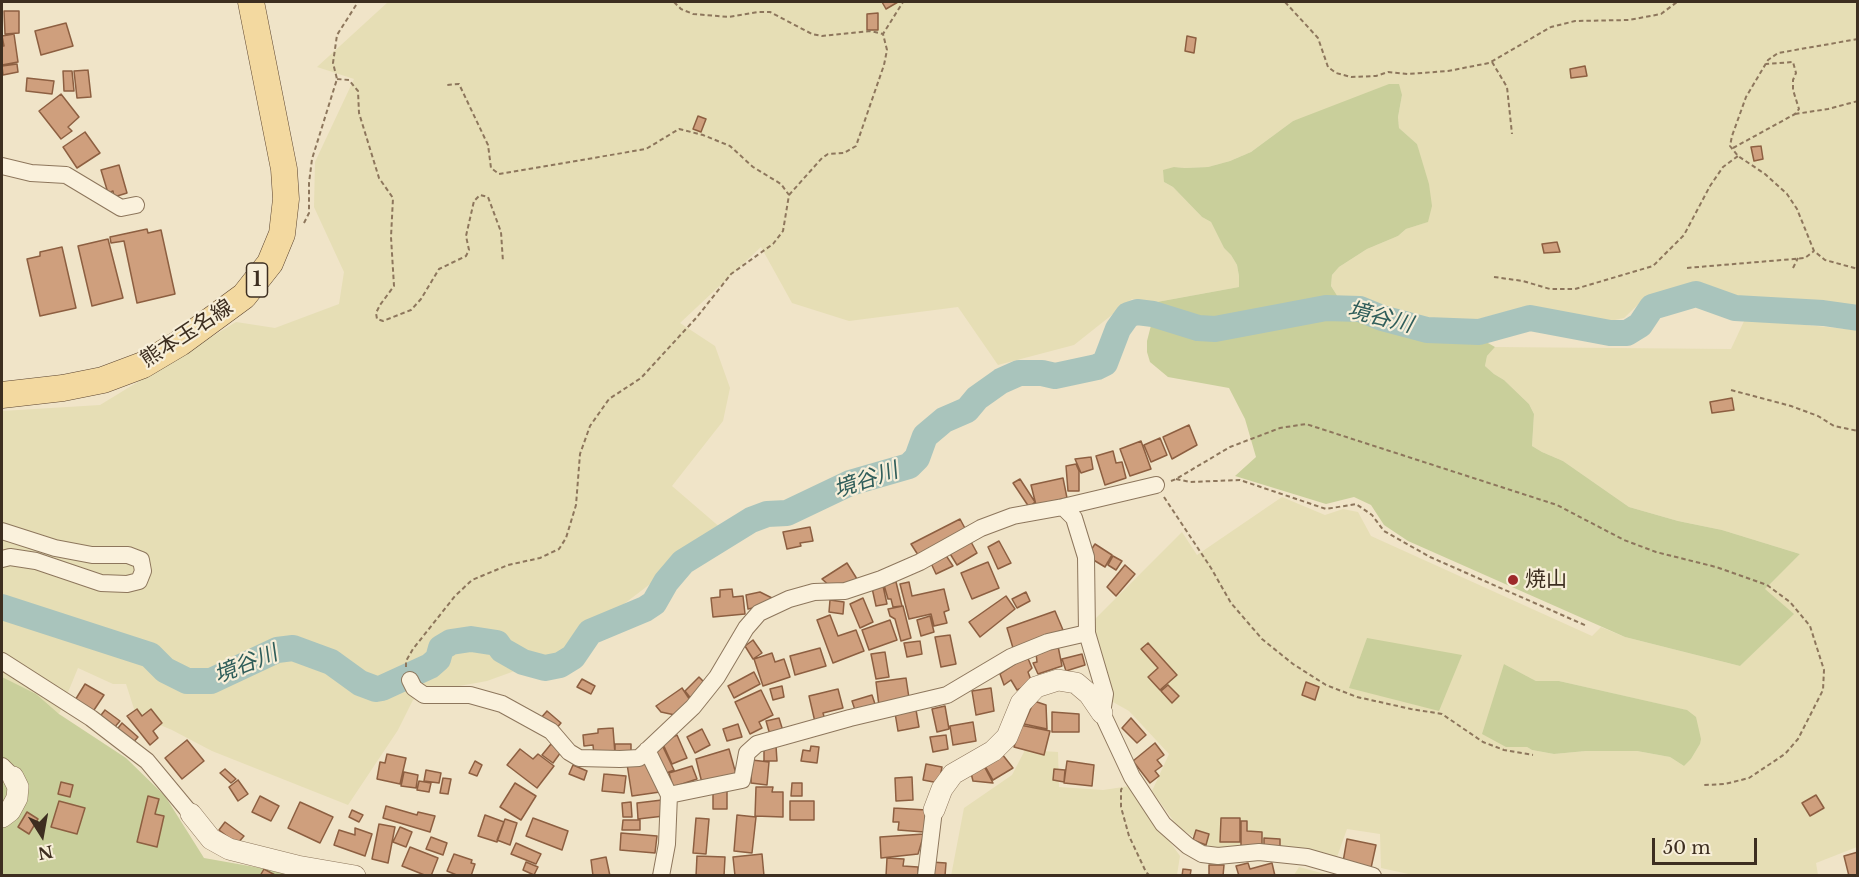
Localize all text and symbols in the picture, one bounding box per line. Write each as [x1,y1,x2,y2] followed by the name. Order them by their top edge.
[246,263,268,297] road number: 1
[136,295,238,373] street label: 熊本玉名線
[1345,297,1415,339] water label: 境谷川
[831,458,901,504] water label: 境谷川
[1525,567,1567,593] place label: 焼山
[1506,573,1520,587] marker: 焼山
[210,640,282,690] water label: 境谷川
[12,805,72,865] north arrow
[1655,826,1760,864] scale bar
[1663,837,1711,859] text: 50 m
[36,841,55,864] text: N

